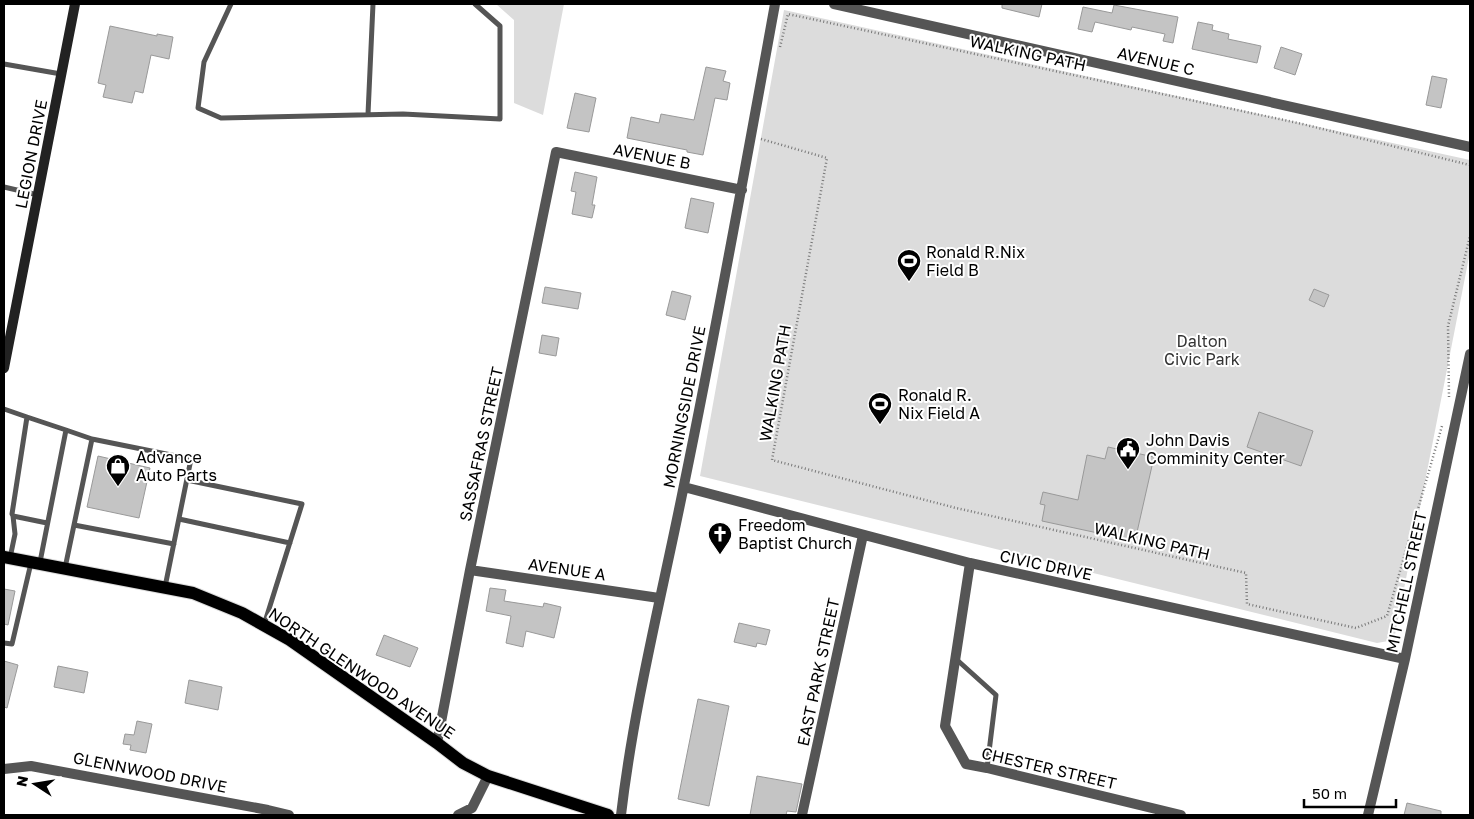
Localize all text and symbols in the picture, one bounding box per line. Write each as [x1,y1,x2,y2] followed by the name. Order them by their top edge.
[968,31,1088,75] street label: WALKING PATH
[1116,42,1196,80] street label: AVENUE C
[11,98,51,210] street label: LEGION DRIVE
[612,139,692,173] street label: AVENUE B
[926,242,1025,280] place label: Ronald R.Nix Field B
[896,248,922,282] sports icon: Ronald R.Nix Field B
[755,323,795,443] street label: WALKING PATH
[658,324,710,490] street label: MORNINGSIDE DRIVE
[1164,331,1240,369] park label: Dalton Civic Park
[455,365,507,523] street label: SASSAFRAS STREET
[898,385,980,423] place label: Ronald R. Nix Field A
[867,391,893,425] sports icon: Ronald R. Nix Field A
[1146,430,1285,468] place label: John Davis Comminity Center
[1115,436,1141,470] public building icon: John Davis Comminity Center
[136,447,217,485] place label: Advance Auto Parts
[105,453,131,487] shop icon: Advance Auto Parts
[1381,509,1431,654] street label: MITCHELL STREET
[738,515,852,553] place label: Freedom Baptist Church
[1092,518,1212,564] street label: WALKING PATH
[707,521,733,555] church icon: Freedom Baptist Church
[998,545,1094,585] street label: CIVIC DRIVE
[527,554,607,584] street label: AVENUE A
[793,596,843,748] street label: EAST PARK STREET
[265,603,459,743] street label: NORTH GLENWOOD AVENUE
[980,743,1119,793] street label: CHESTER STREET
[71,747,229,797] street label: GLENNWOOD DRIVE
[10,759,60,809] north arrow
[12,774,31,788] text: N
[1304,776,1396,808] scale bar
[1312,784,1347,802] text: 50 m

